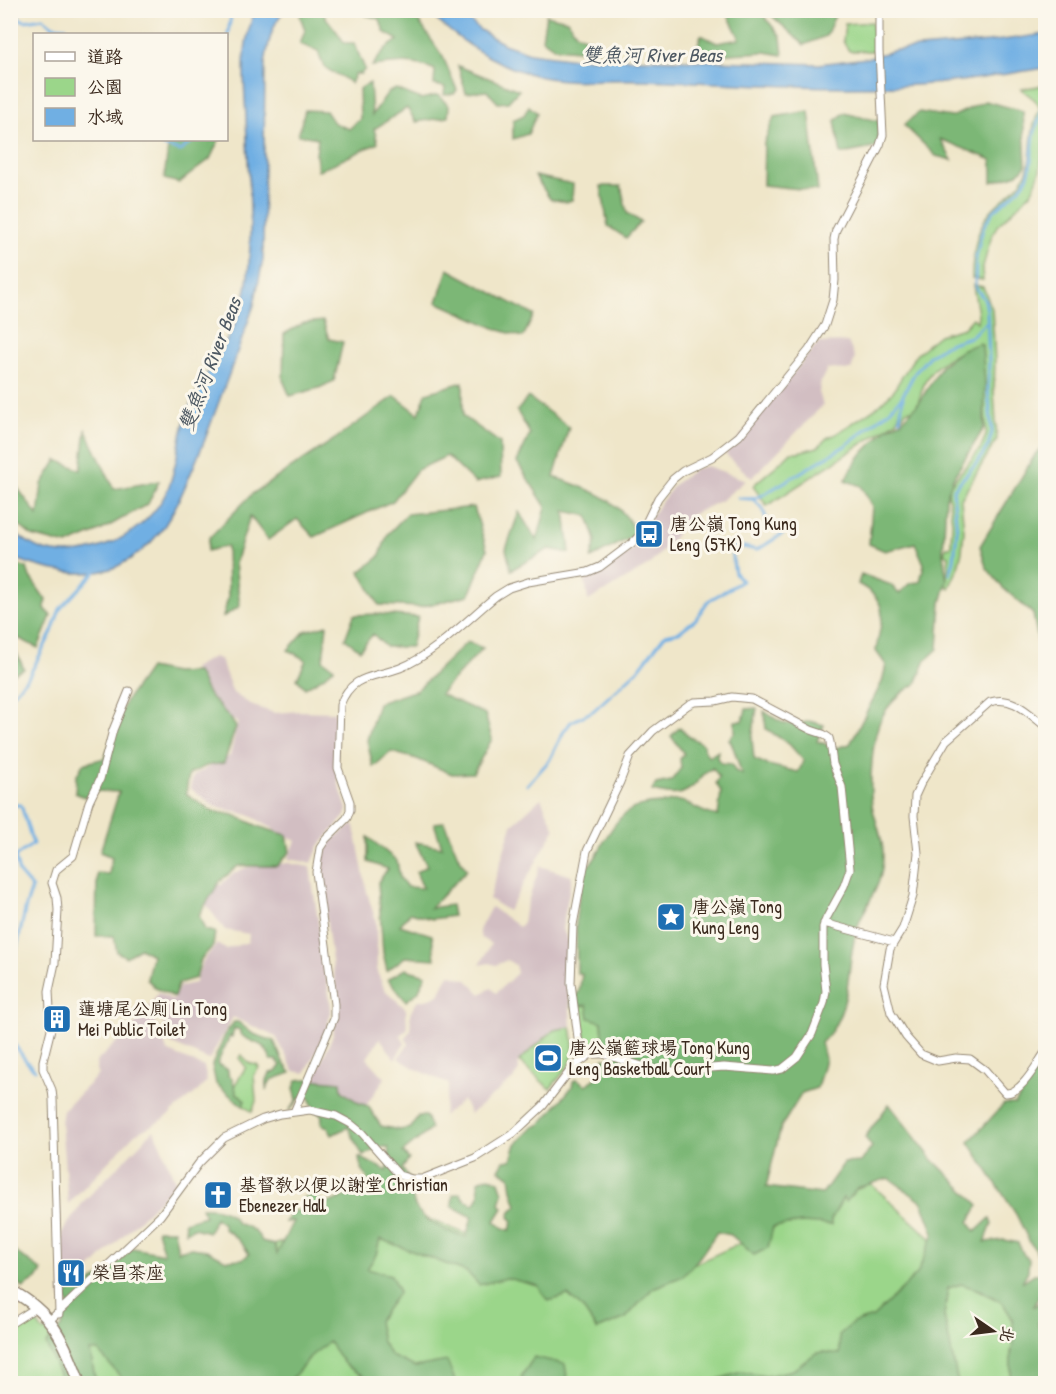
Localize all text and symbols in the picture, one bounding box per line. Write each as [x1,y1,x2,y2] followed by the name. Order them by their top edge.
[33,33,228,141] legend
[582,41,724,68] water label: 雙魚河 River Beas
[87,44,123,69] text: 道路
[87,74,123,99] text: 公園
[87,104,123,129] text: 水域
[172,291,248,434] water label: 雙魚河 River Beas
[670,511,797,557] place label: 唐公嶺 Tong Kung Leng (57K)
[633,518,665,550] bus stop icon: 唐公嶺 Tong Kung Leng (57K)
[692,894,782,940] place label: 唐公嶺 Tong Kung Leng
[655,901,687,933] place icon: 唐公嶺 Tong Kung Leng
[78,996,227,1042] place label: 蓮塘尾公廁 Lin Tong Mei Public Toilet
[41,1003,73,1035] building icon: 蓮塘尾公廁 Lin Tong Mei Public Toilet
[569,1035,750,1081] place label: 唐公嶺籃球場 Tong Kung Leng Basketball Court
[532,1042,564,1074] sports icon: 唐公嶺籃球場 Tong Kung Leng Basketball Court
[239,1172,448,1218] place label: 基督教以便以謝堂 Christian Ebenezer Hall
[202,1179,234,1211] church icon: 基督教以便以謝堂 Christian Ebenezer Hall
[55,1257,87,1289] restaurant icon: 榮昌茶座
[92,1260,164,1285] place label: 榮昌茶座
[963,1301,1023,1361] north arrow
[995,1324,1020,1345] text: 北

